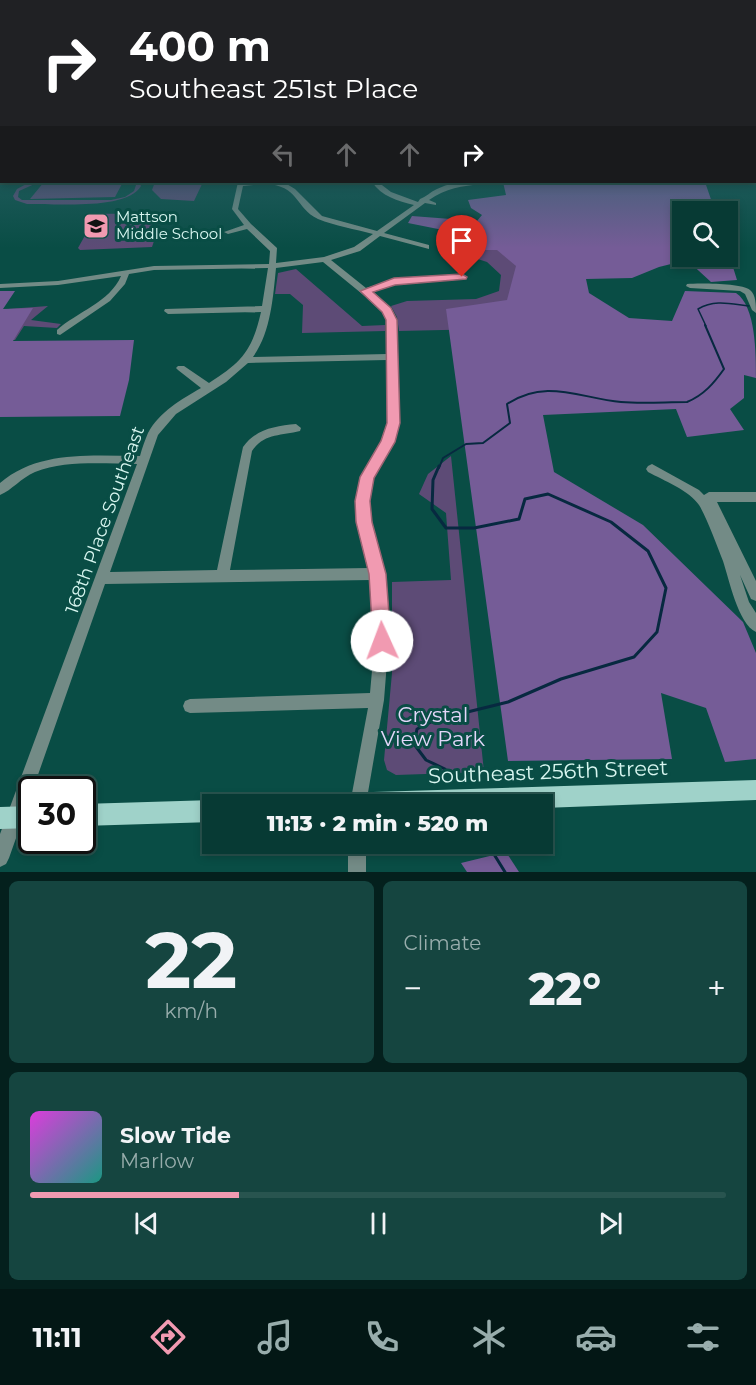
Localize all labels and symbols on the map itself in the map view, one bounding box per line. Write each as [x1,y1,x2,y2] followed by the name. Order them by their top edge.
[116,207,222,243] place label: Mattson Middle School
[81,211,111,241] school or university icon: Mattson Middle School
[436,215,487,277] pin
[61,423,149,617] street label: 168th Place Southeast
[350,609,414,673] position arrow
[381,702,486,751] park label: Crystal View Park
[427,755,668,788] street label: Southeast 256th Street
[18,776,96,854] speed limit sign: 30

